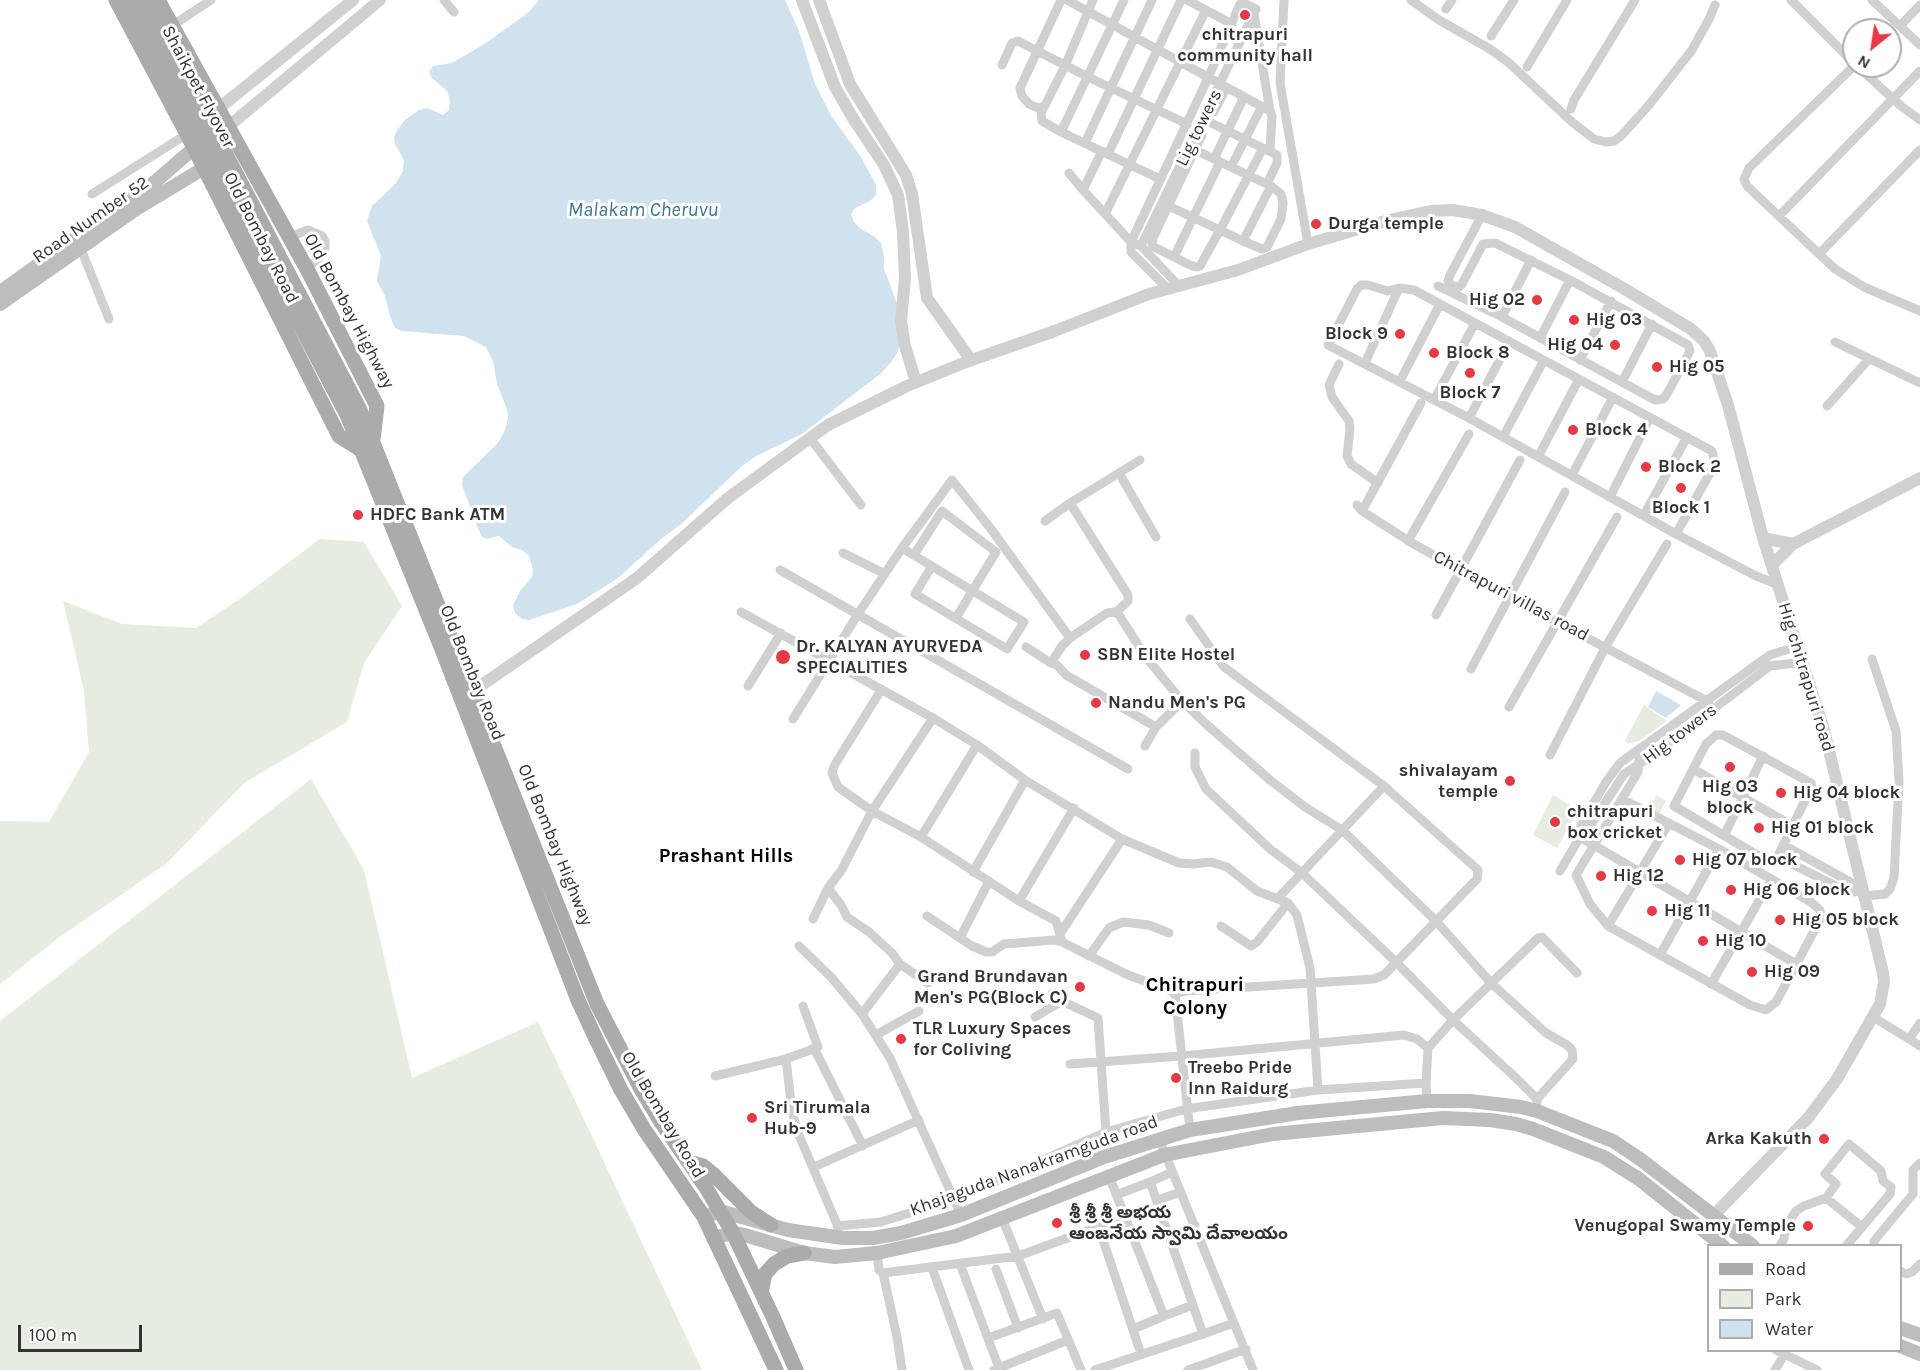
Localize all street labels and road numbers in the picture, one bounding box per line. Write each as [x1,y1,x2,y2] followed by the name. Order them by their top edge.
[157,22,239,152] street label: Shaikpet Flyover
[1171,86,1227,170] street label: Lig towers
[219,169,303,307] street label: Old Bombay Road
[29,172,153,268] street label: Road Number 52
[299,230,399,392] street label: Old Bombay Highway
[1430,546,1592,646] street label: Chitrapuri villas road
[1773,600,1839,754] street label: Hig chitrapuri road
[435,602,509,744] street label: Old Bombay Road
[1639,699,1721,769] street label: Hig towers
[513,761,597,929] street label: Old Bombay Highway
[617,1048,709,1182] street label: Old Bombay Road
[907,1111,1161,1221] street label: Khajaguda Nanakramguda road

